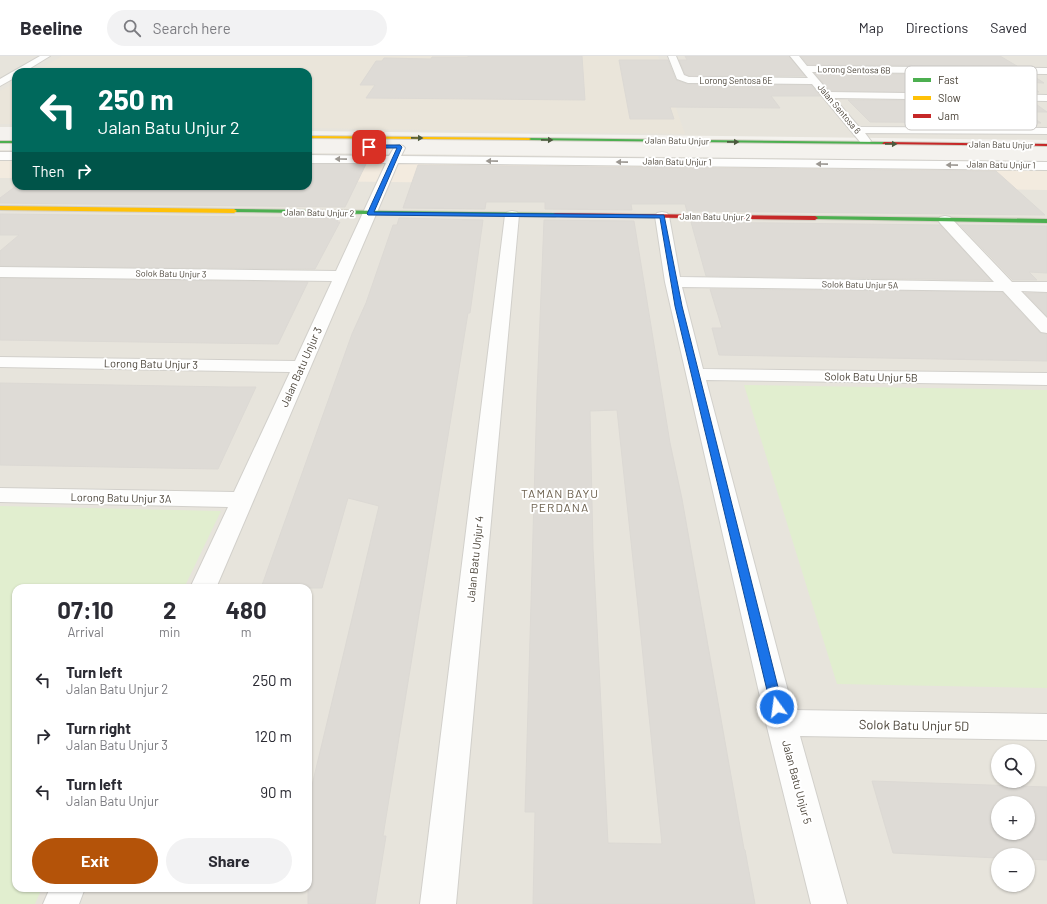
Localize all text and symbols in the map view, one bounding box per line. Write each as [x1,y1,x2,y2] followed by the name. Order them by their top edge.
[107,10,387,46] search box
[20,16,83,39] text: Beeline
[121,17,143,39] icon: search
[153,19,231,37] text: Search here
[859,19,884,36] text: Map
[906,19,968,36] text: Directions
[990,19,1027,36] text: Saved
[817,63,891,76] street label: Lorong Sentosa 6B
[905,66,1037,130] legend
[938,73,959,86] text: Fast
[699,75,773,86] street label: Lorong Sentosa 6E
[98,82,174,116] text: 250 m
[815,82,864,136] street label: Jalan Sentosa 6
[32,84,84,136] icon: left
[938,91,961,104] text: Slow
[938,109,959,122] text: Jam
[98,116,240,138] text: Jalan Batu Unjur 2
[352,130,386,164] pin
[645,134,710,147] street label: Jalan Batu Unjur
[411,135,423,142] one-way arrow
[358,136,380,158] icon: arrive
[541,137,554,143] one-way arrow
[969,138,1034,151] street label: Jalan Batu Unjur
[727,139,740,145] one-way arrow
[885,141,898,147] one-way arrow
[642,155,712,168] street label: Jalan Batu Unjur 1
[334,156,347,162] one-way arrow
[485,158,498,164] one-way arrow
[966,158,1036,171] street label: Jalan Batu Unjur 1
[615,159,628,165] one-way arrow
[73,160,95,182] icon: right
[815,161,828,167] one-way arrow
[32,162,65,180] text: Then
[945,162,958,168] one-way arrow
[284,206,355,219] street label: Jalan Batu Unjur 2
[680,210,751,223] street label: Jalan Batu Unjur 2
[135,267,207,280] street label: Solok Batu Unjur 3
[822,278,899,291] street label: Solok Batu Unjur 5A
[277,325,324,409] street label: Jalan Batu Unjur 3
[104,356,198,371] street label: Lorong Batu Unjur 3
[824,369,918,384] street label: Solok Batu Unjur 5B
[521,486,599,514] district label: TAMAN BAYU PERDANA
[70,490,172,505] street label: Lorong Batu Unjur 3A
[464,515,485,603] street label: Jalan Batu Unjur 4
[57,595,114,624] text: 07:10
[163,595,176,624] text: 2
[225,595,267,624] text: 480
[67,624,104,640] text: Arrival
[159,624,180,640] text: min
[241,624,251,640] text: m
[66,663,122,681] text: Turn left
[32,669,54,691] icon: left
[252,671,292,689] text: 250 m
[66,681,168,697] text: Jalan Batu Unjur 2
[756,686,798,728] position arrow
[859,716,969,734] street label: Solok Batu Unjur 5D
[66,719,131,737] text: Turn right
[32,725,54,747] icon: right
[255,727,292,745] text: 120 m
[66,737,168,753] text: Jalan Batu Unjur 3
[780,739,815,826] street label: Jalan Batu Unjur 5
[991,744,1035,892] map controls
[991,744,1035,788] button: search
[66,775,122,793] text: Turn left
[32,781,54,803] icon: left
[260,783,292,801] text: 90 m
[66,793,159,809] text: Jalan Batu Unjur
[991,796,1035,840] button: +
[32,838,158,884] button: Exit
[166,838,292,884] button: Share
[991,848,1035,892] button: −

